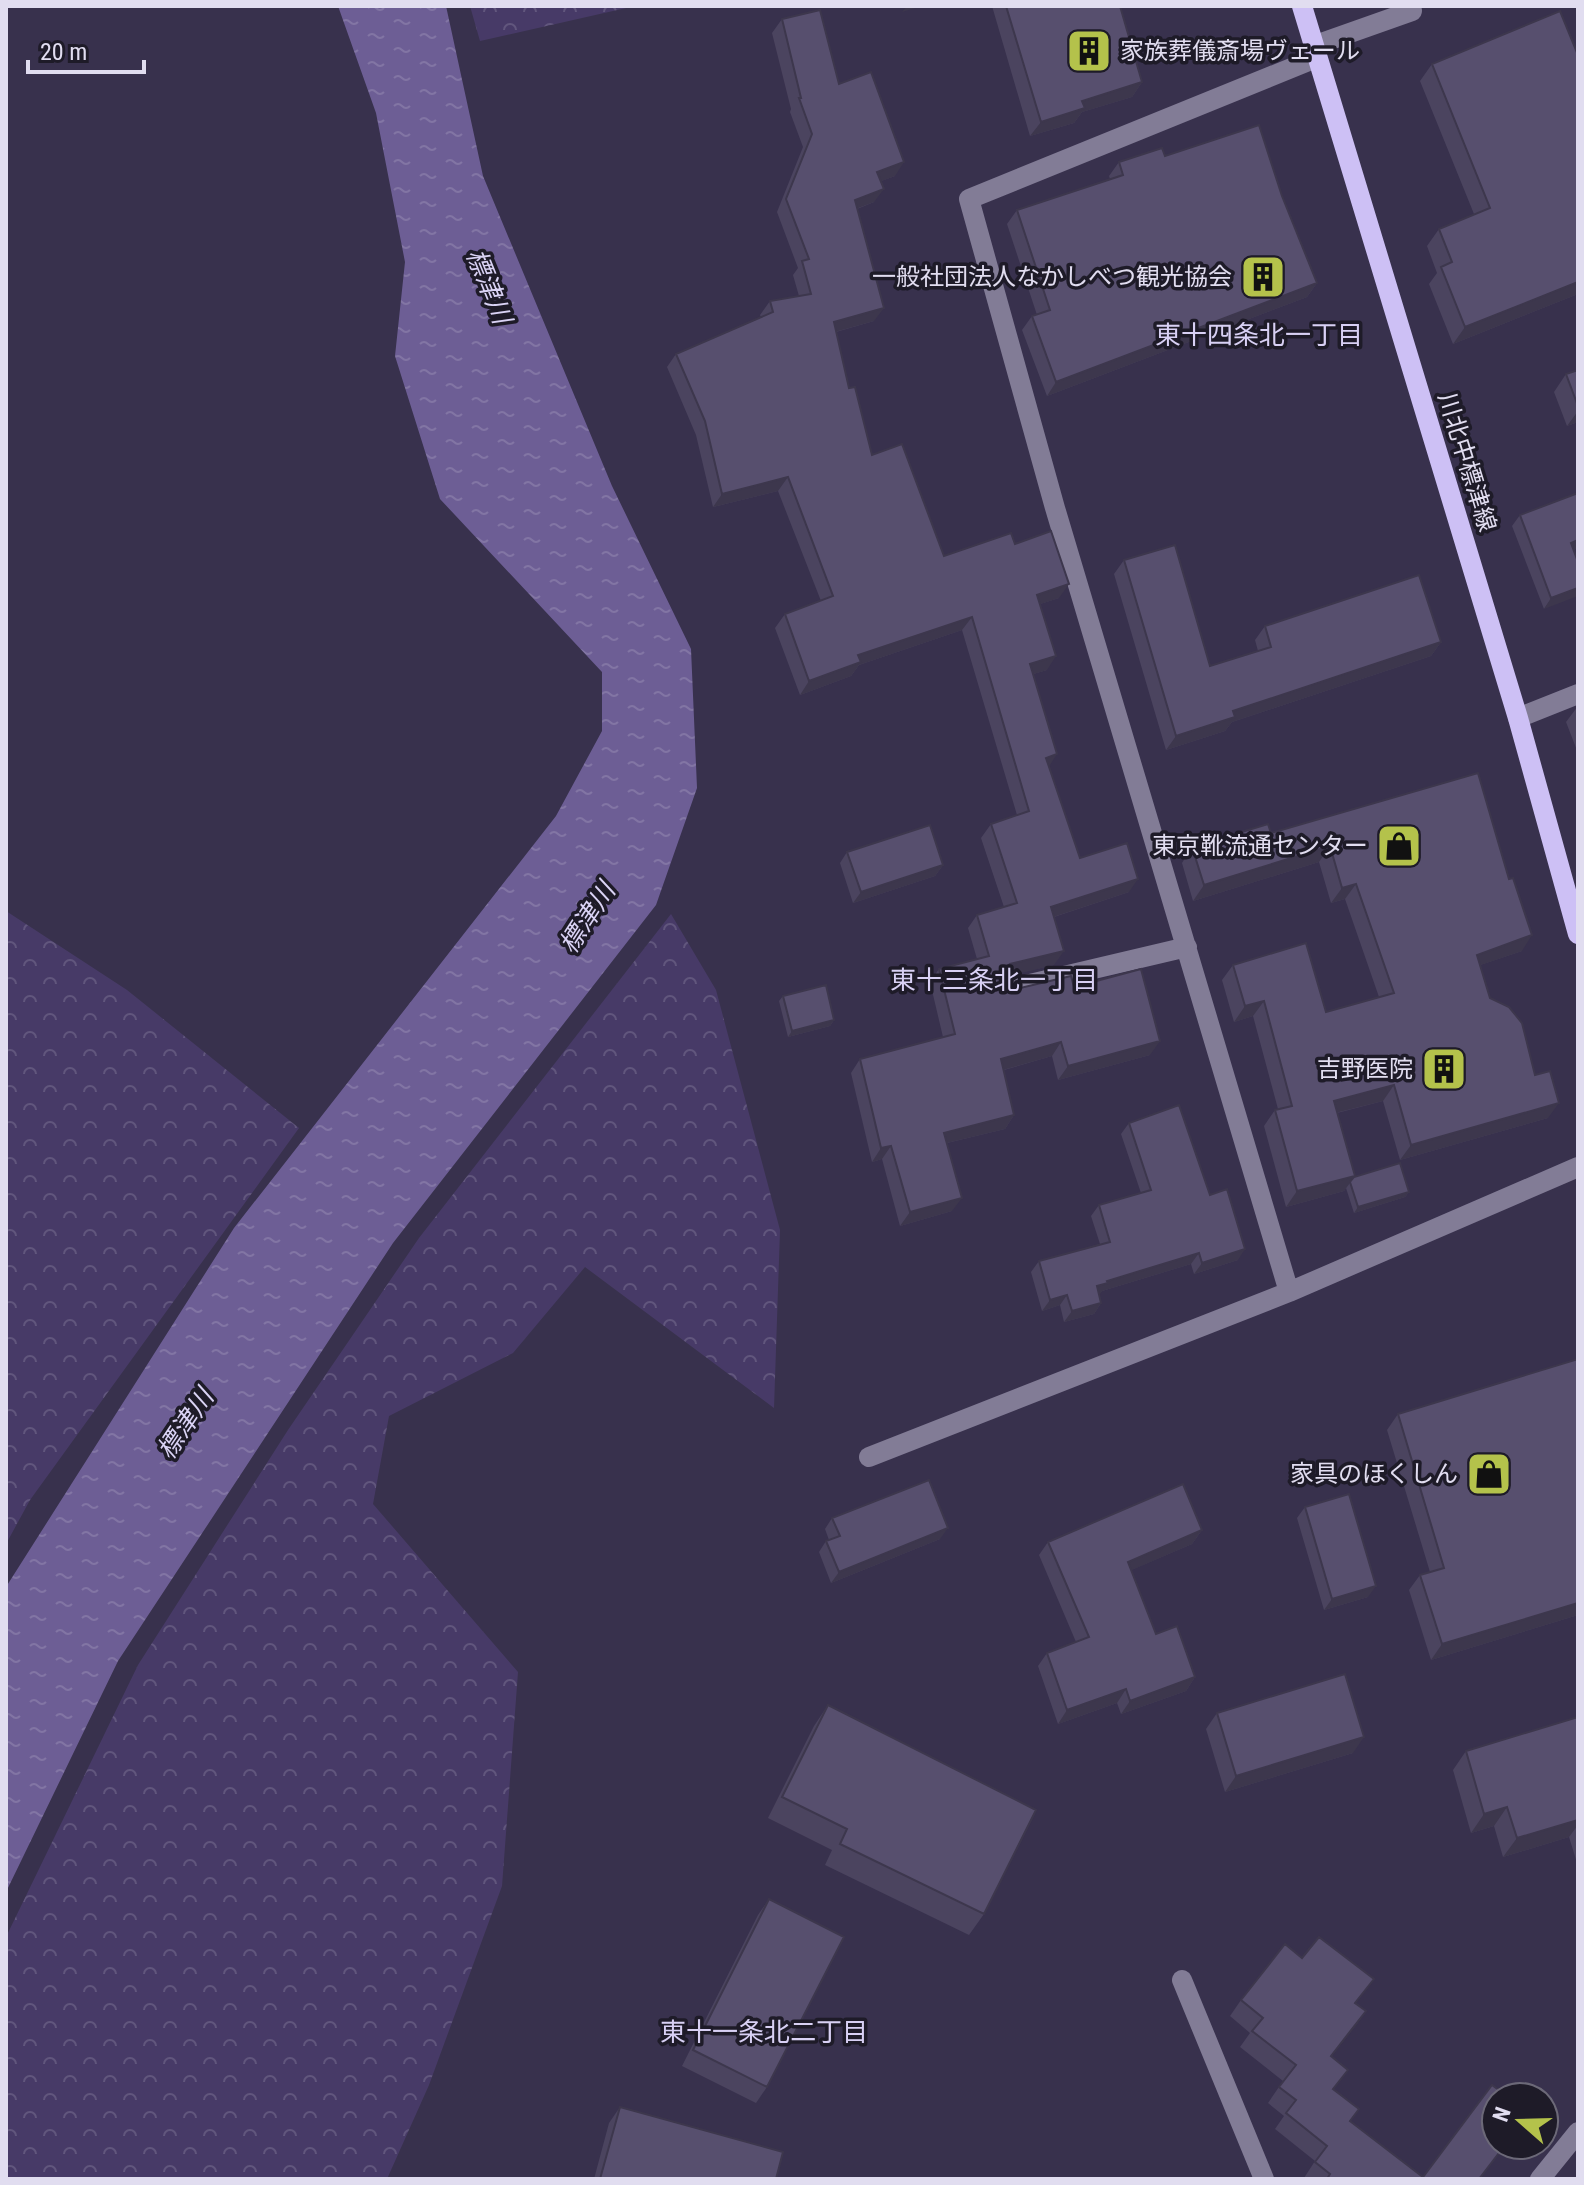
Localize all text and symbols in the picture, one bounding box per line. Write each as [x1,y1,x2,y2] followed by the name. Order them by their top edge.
[28,24,144,74] scale bar
[1065,27,1113,75] building icon: 家族葬儀斎場ヴェール
[1120,37,1360,65] place label: 家族葬儀斎場ヴェール
[40,38,87,66] text: 20 m
[460,244,519,331] water label: 標津川
[1239,253,1287,301] building icon: 一般社団法人なかしべつ観光協会
[872,263,1232,291] place label: 一般社団法人なかしべつ観光協会
[1155,320,1363,350] district label: 東十四条北一丁目
[1433,389,1501,535] street label: 川北中標津線
[1375,822,1423,870] shop icon: 東京靴流通センター
[1152,832,1368,860] place label: 東京靴流通センター
[553,875,622,959] water label: 標津川
[890,965,1098,995] district label: 東十三条北一丁目
[1420,1045,1468,1093] building icon: 吉野医院
[1317,1055,1413,1083] place label: 吉野医院
[151,1381,221,1465] water label: 標津川
[1465,1450,1513,1498] shop icon: 家具のほくしん
[1290,1460,1458,1488] place label: 家具のほくしん
[660,2017,868,2047] district label: 東十一条北二丁目
[1480,2081,1560,2161] north arrow
[1488,2104,1516,2125] text: N

